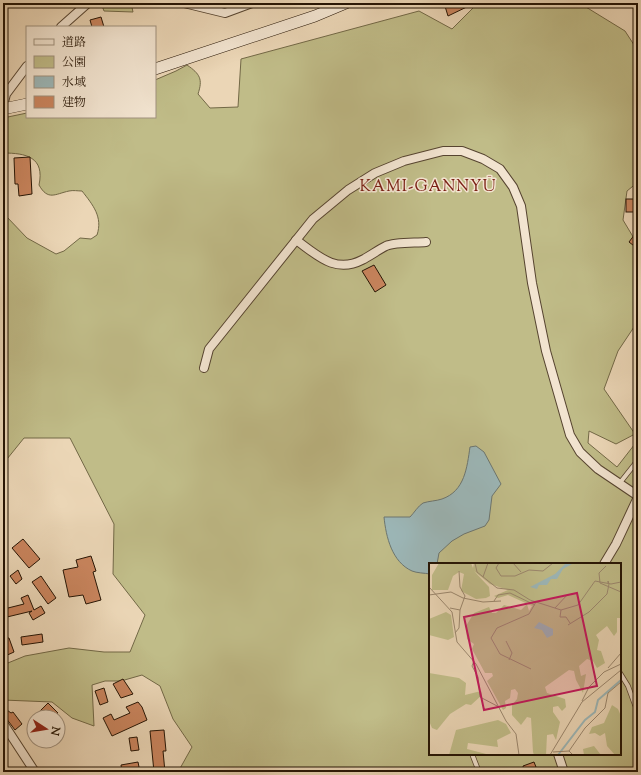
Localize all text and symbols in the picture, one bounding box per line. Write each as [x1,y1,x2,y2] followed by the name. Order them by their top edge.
[26,26,156,118] legend
[62,34,86,52] text: 道路
[62,54,86,72] text: 公園
[62,74,86,92] text: 水域
[62,94,86,112] text: 建物
[359,176,497,199] district label: KAMI-GANNYŪ
[429,563,621,755] inset map
[26,709,66,749] north arrow
[46,724,64,737] text: N

